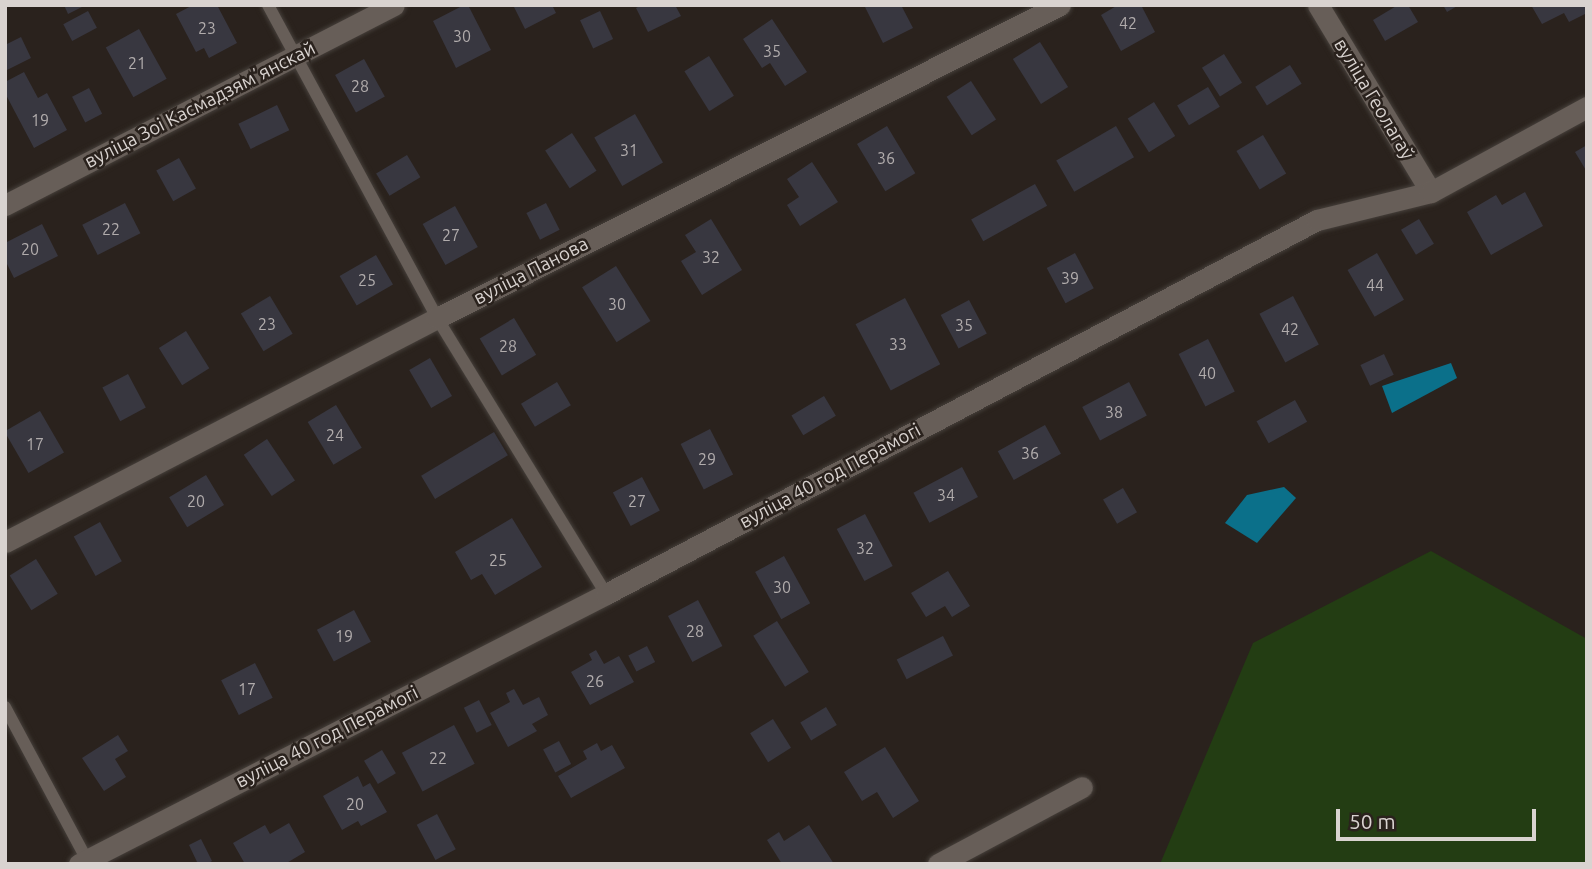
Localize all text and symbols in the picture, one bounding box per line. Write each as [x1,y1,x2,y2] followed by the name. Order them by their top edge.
[1119,13,1137,33] house number: 42
[198,18,216,38] house number: 23
[453,26,471,46] house number: 30
[1329,34,1419,164] street label: вуліца Геолагаў
[81,37,319,173] street label: вуліца Зоі Касмадзямʼянскай
[763,41,781,61] house number: 35
[128,53,146,73] house number: 21
[351,76,369,96] house number: 28
[31,110,49,130] house number: 19
[620,140,638,160] house number: 31
[877,148,895,168] house number: 36
[102,219,120,239] house number: 22
[442,225,460,245] house number: 27
[470,232,592,310] street label: вуліца Панова
[21,239,39,259] house number: 20
[702,247,720,267] house number: 32
[1061,268,1079,288] house number: 39
[358,270,376,290] house number: 25
[1366,275,1384,295] house number: 44
[608,294,626,314] house number: 30
[258,314,276,334] house number: 23
[955,315,973,335] house number: 35
[1281,319,1299,339] house number: 42
[889,334,907,354] house number: 33
[499,336,517,356] house number: 28
[1198,363,1216,383] house number: 40
[1105,402,1123,422] house number: 38
[736,419,924,533] street label: вуліца 40 год Перамогі
[326,425,344,445] house number: 24
[26,434,44,454] house number: 17
[1021,443,1039,463] house number: 36
[698,449,716,469] house number: 29
[937,485,955,505] house number: 34
[187,491,205,511] house number: 20
[628,491,646,511] house number: 27
[856,538,874,558] house number: 32
[489,550,507,570] house number: 25
[773,577,791,597] house number: 30
[686,621,704,641] house number: 28
[335,626,353,646] house number: 19
[586,671,604,691] house number: 26
[238,679,256,699] house number: 17
[232,681,422,793] street label: вуліца 40 год Перамогі
[429,748,447,768] house number: 22
[346,794,364,814] house number: 20
[1340,796,1540,840] scale bar
[1349,809,1396,833] text: 50 m

